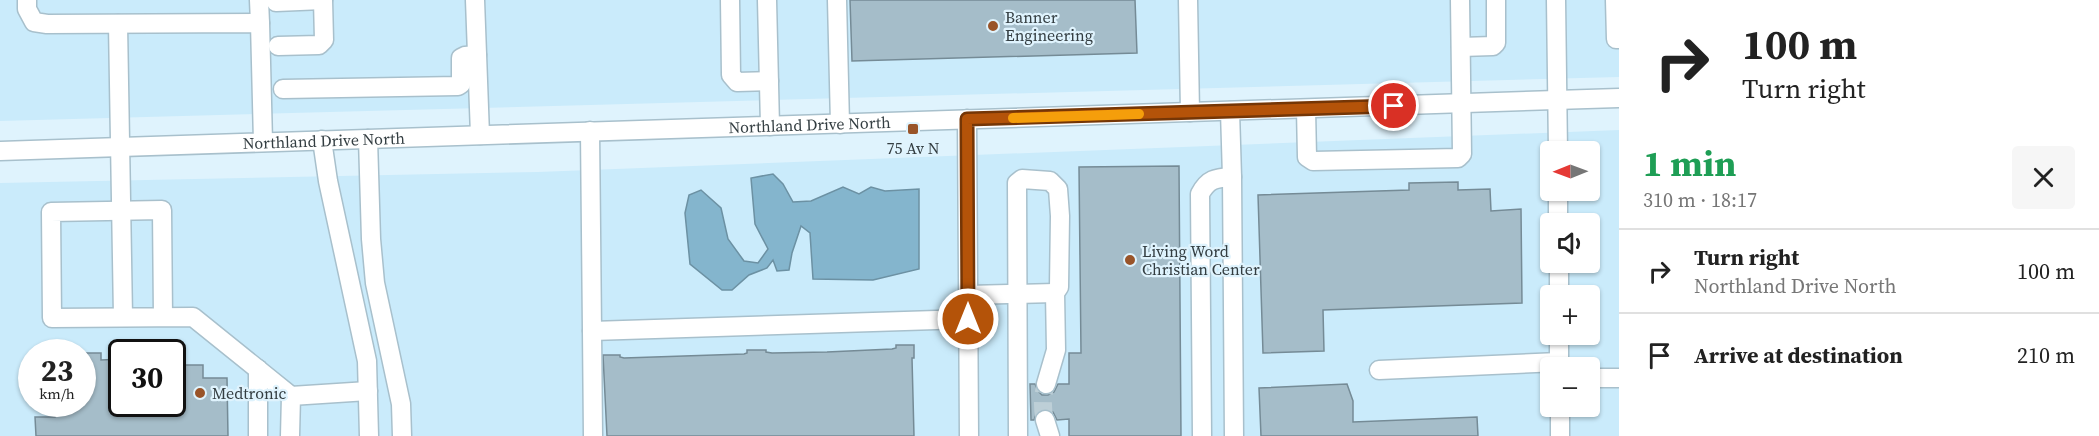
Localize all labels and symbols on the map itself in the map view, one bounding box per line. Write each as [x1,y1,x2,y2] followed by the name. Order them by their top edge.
[1005,6,1093,46] place label: Banner Engineering
[986,19,1000,33] marker: Banner Engineering
[1368,80,1419,131] pin
[728,111,891,138] street label: Northland Drive North
[906,122,920,136] marker: 75 Av N
[242,127,406,154] street label: Northland Drive North
[887,137,940,159] place label: 75 Av N
[1540,141,1600,201] north arrow
[1142,240,1260,280] place label: Living Word Christian Center
[1123,253,1137,267] marker: Living Word Christian Center
[936,287,1000,351] position arrow
[108,339,186,417] speed limit sign: 30
[212,382,286,404] place label: Medtronic
[193,386,207,400] marker: Medtronic

